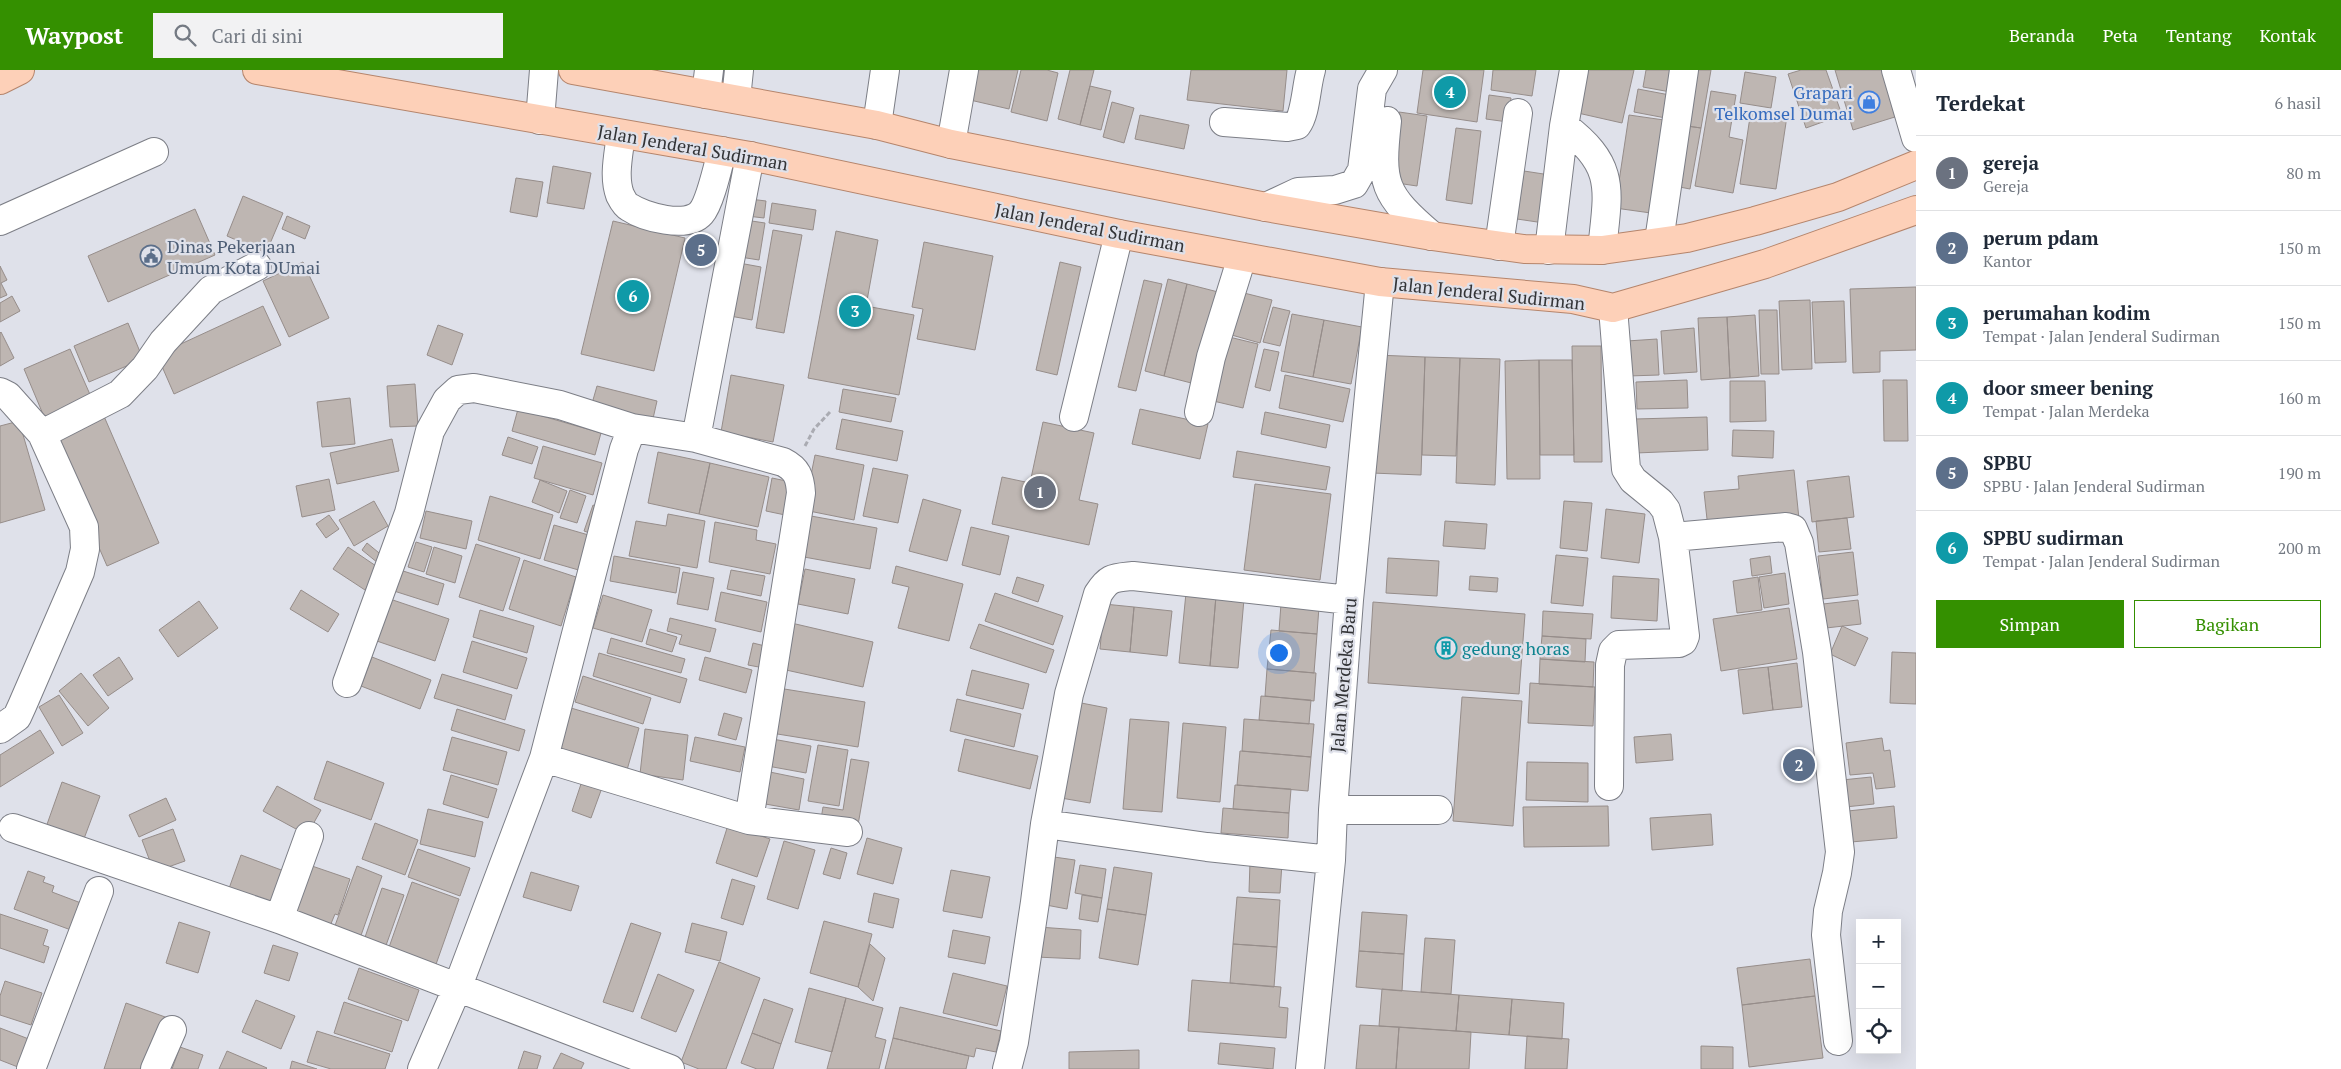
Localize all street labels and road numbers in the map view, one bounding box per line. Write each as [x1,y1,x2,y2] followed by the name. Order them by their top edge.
[596,118,790,176] street label: Jalan Jenderal Sudirman
[993,197,1187,257] street label: Jalan Jenderal Sudirman
[1392,271,1587,315] street label: Jalan Jenderal Sudirman
[1324,596,1362,754] street label: Jalan Merdeka Baru

